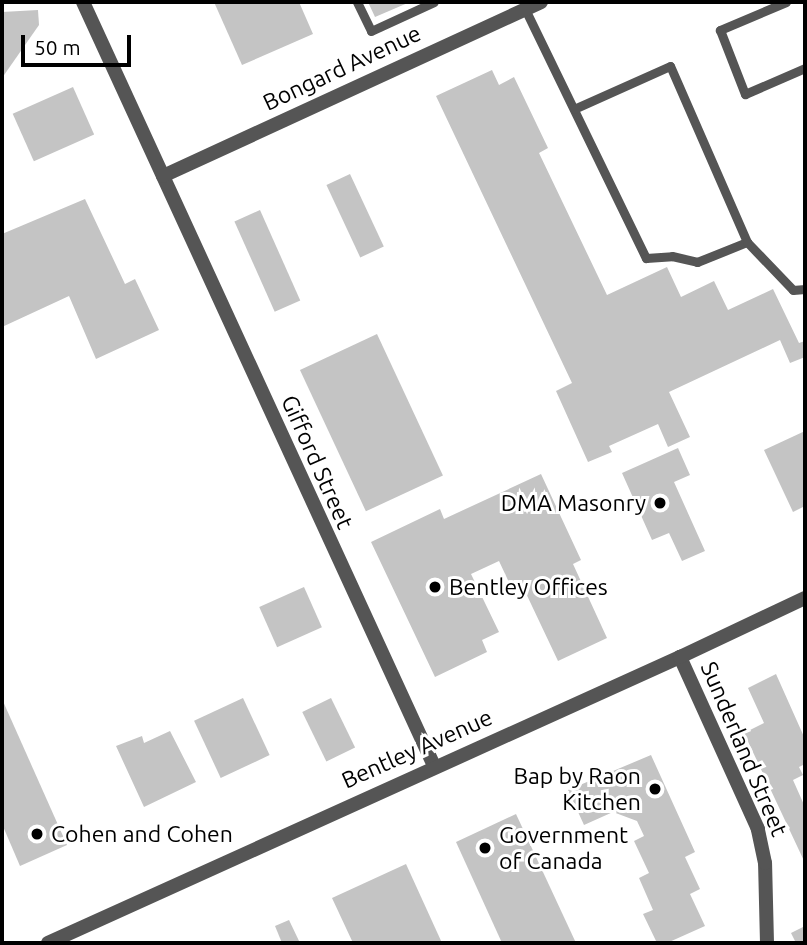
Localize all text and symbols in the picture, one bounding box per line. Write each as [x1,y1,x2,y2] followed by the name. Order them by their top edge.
[259,19,425,117] street label: Bongard Avenue
[24,21,135,65] scale bar
[34,35,81,59] text: 50 m
[275,391,359,533] street label: Gifford Street
[501,489,646,517] place label: DMA Masonry
[652,495,668,511] marker: DMA Masonry
[449,573,608,601] place label: Bentley Offices
[427,579,443,595] marker: Bentley Offices
[695,657,793,841] street label: Sunderland Street
[337,703,497,795] street label: Bentley Avenue
[513,762,641,816] place label: Bap by Raon Kitchen
[647,781,663,797] marker: Bap by Raon Kitchen
[51,820,233,848] place label: Cohen and Cohen
[499,821,628,875] place label: Government of Canada
[29,826,45,842] marker: Cohen and Cohen
[477,840,493,856] marker: Government of Canada

